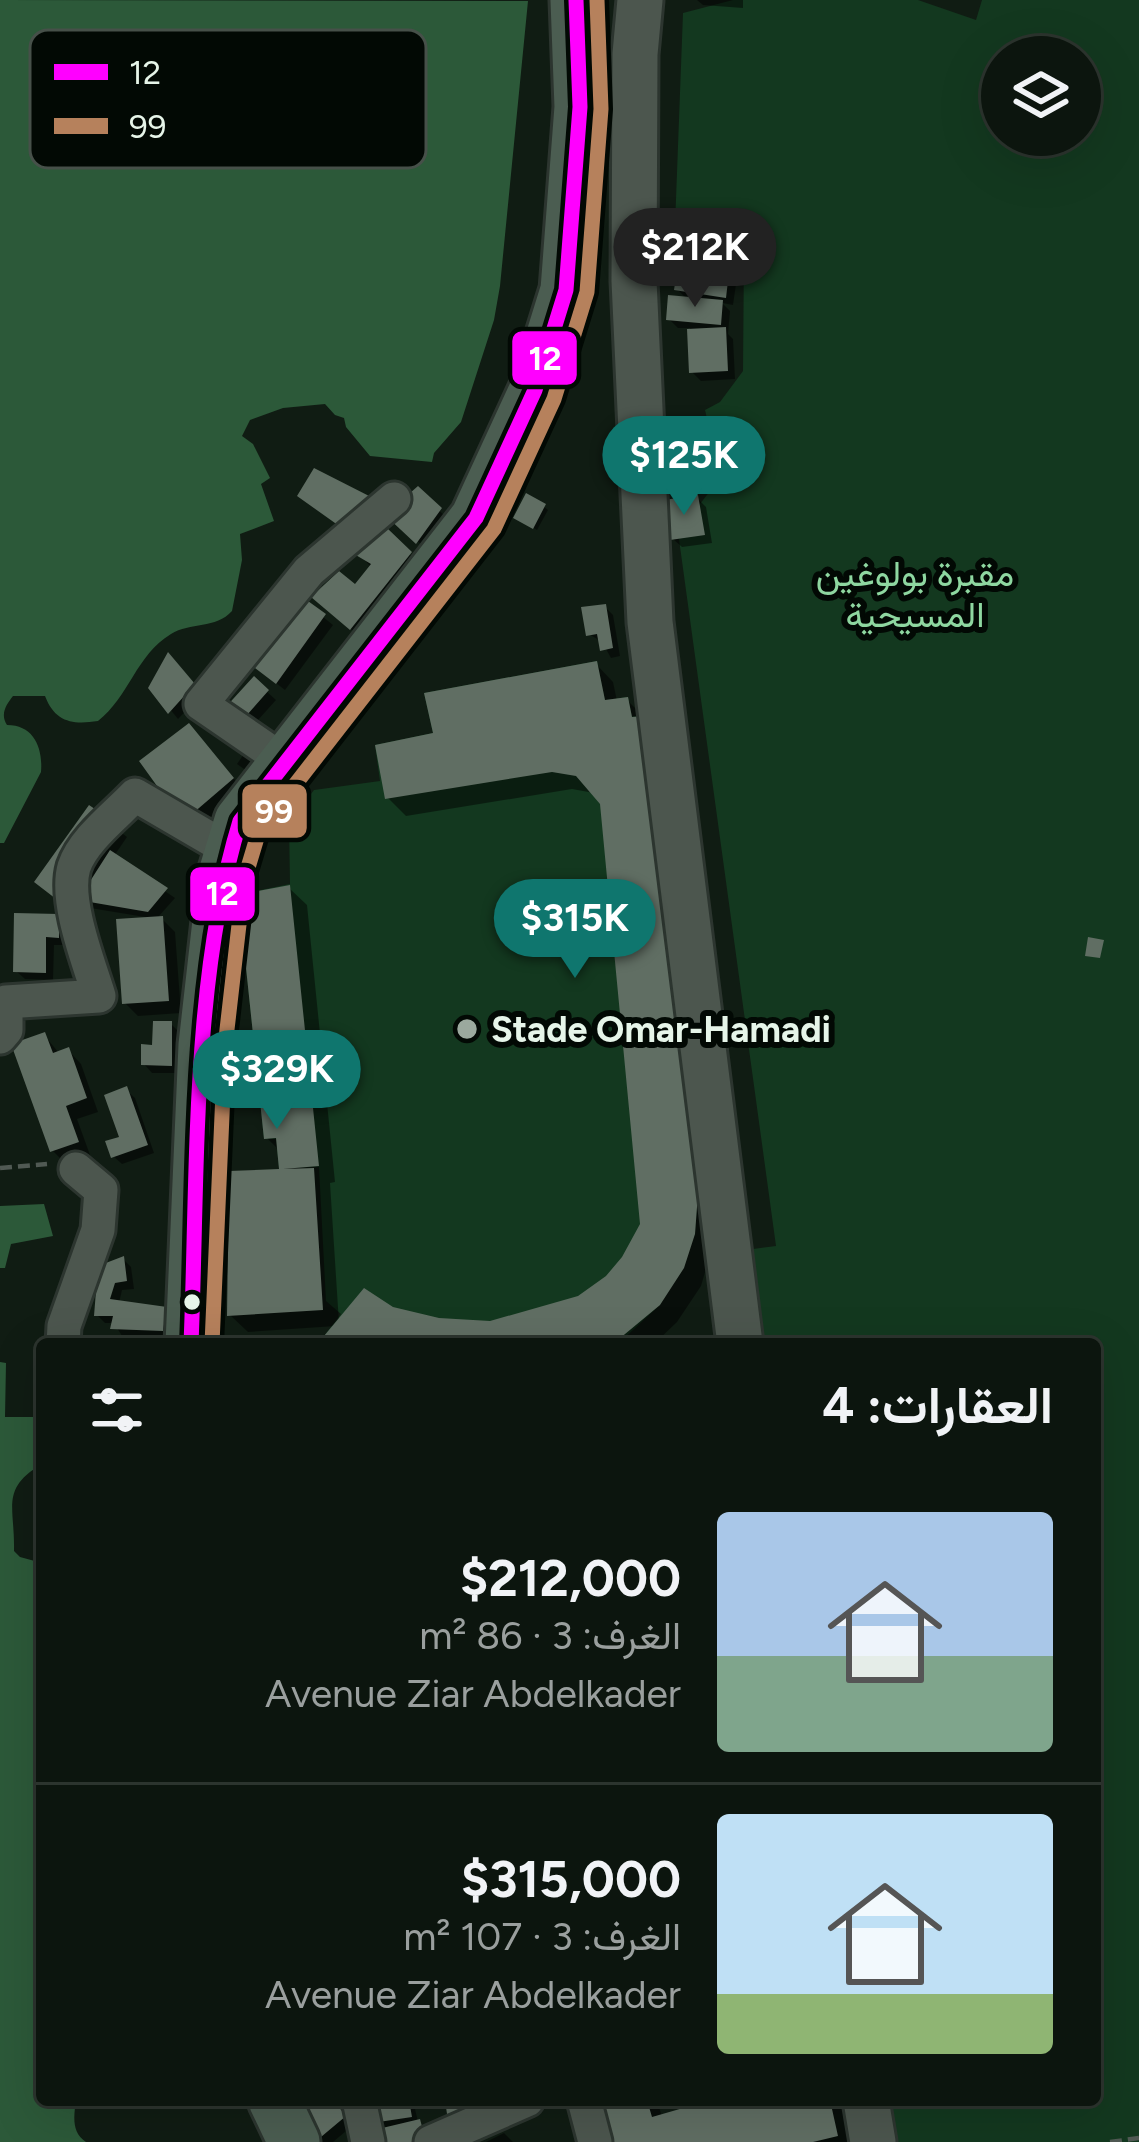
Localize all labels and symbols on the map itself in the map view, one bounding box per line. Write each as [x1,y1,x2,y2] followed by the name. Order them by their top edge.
[30,30,426,168] legend
[129,53,161,92] text: 12
[129,107,166,146] text: 99
[611,208,779,310] pin: $212K
[510,329,579,387] line badge: 12
[528,339,562,378] text: 12
[600,416,768,518] pin: $125K
[816,552,1014,636] park label: مقبرة بولوغين المسيحية
[240,782,309,840] line badge: 99
[255,792,293,831] text: 99
[188,865,257,923] line badge: 12
[205,874,239,913] text: 12
[491,879,659,981] pin: $315K
[491,1008,831,1051] place label: Stade Omar-Hamadi
[454,1016,480,1042] marker: Stade Omar-Hamadi
[193,1030,361,1132] pin: $329K
[181,1291,203,1313] unlabelled marker

